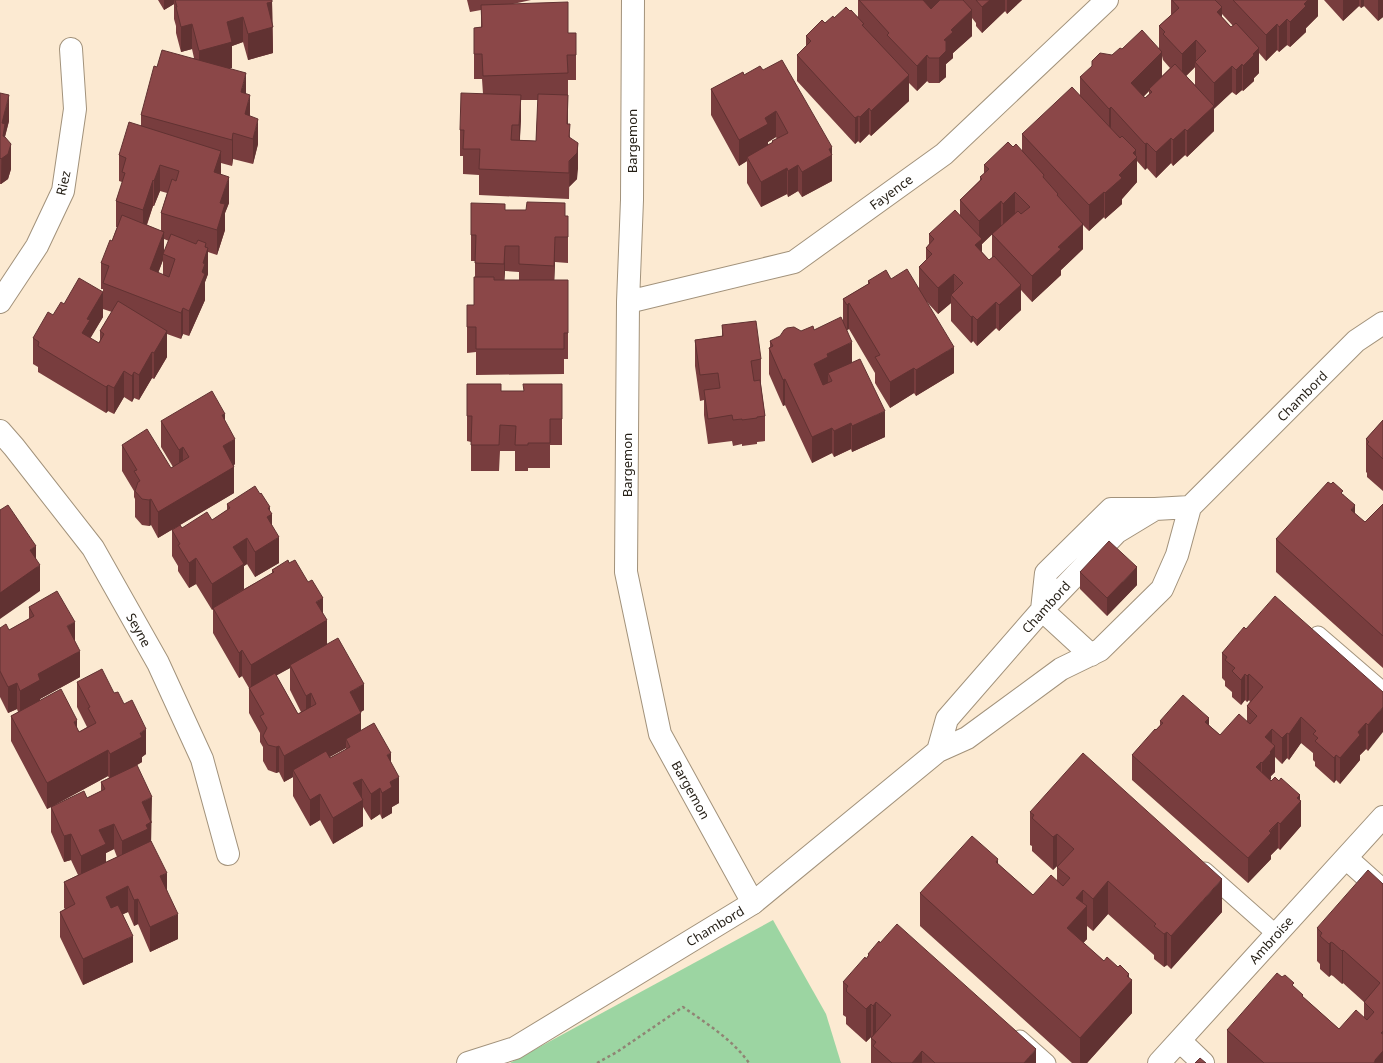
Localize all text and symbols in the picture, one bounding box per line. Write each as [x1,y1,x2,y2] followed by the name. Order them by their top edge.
[623,109,641,173] street label: Bargemon
[51,169,75,197] street label: Riez
[866,170,916,214] street label: Fayence
[1273,367,1331,425] street label: Chambord
[618,433,636,497] street label: Bargemon
[1018,577,1074,637] street label: Chambord
[122,610,156,650] street label: Seyne
[668,757,714,823] street label: Bargemon
[683,902,747,950] street label: Chambord
[1245,912,1297,968] street label: Ambroise

